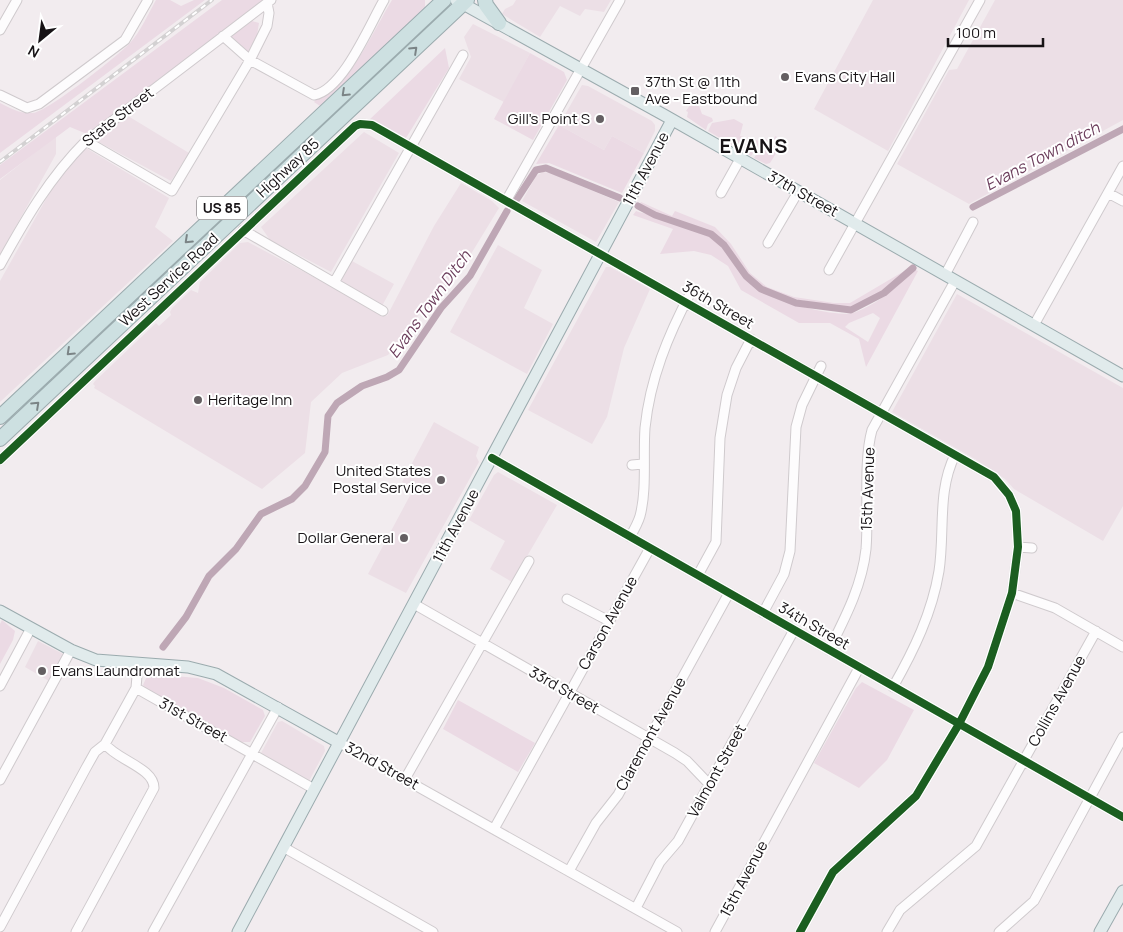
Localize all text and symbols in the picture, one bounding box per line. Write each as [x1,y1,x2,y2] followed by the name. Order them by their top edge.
[15,15,65,65] north arrow
[948,15,1043,47] scale bar
[956,22,996,43] text: 100 m
[24,41,42,63] text: N
[408,47,417,56] one-way arrow
[795,66,895,87] place label: Evans City Hall
[645,71,757,109] place label: 37th St @ 11th Ave - Eastbound
[779,71,791,83] marker: Evans City Hall
[78,82,158,151] street label: State Street
[629,85,641,97] marker: 37th St @ 11th Ave - Eastbound
[341,87,350,96] one-way arrow
[508,108,590,129] place label: Gill's Point S
[594,113,606,125] marker: Gill's Point S
[981,116,1104,195] water label: Evans Town ditch
[617,128,674,209] street label: 11th Avenue
[719,132,789,159] district label: EVANS
[252,133,324,202] street label: Highway 85
[764,166,842,222] street label: 37th Street
[197,197,247,220] road number: US 85
[114,228,223,331] street label: West Service Road
[185,234,194,243] one-way arrow
[382,245,476,362] water label: Evans Town Ditch
[679,276,758,334] street label: 36th Street
[66,346,75,355] one-way arrow
[208,389,292,410] place label: Heritage Inn
[192,394,204,406] marker: Heritage Inn
[30,402,39,411] one-way arrow
[856,447,879,531] street label: 15th Avenue
[333,460,431,498] place label: United States Postal Service
[435,474,447,486] marker: United States Postal Service
[427,485,484,566] street label: 11th Avenue
[298,527,394,548] place label: Dollar General
[398,532,410,544] marker: Dollar General
[573,572,642,673] street label: Carson Avenue
[775,597,854,654] street label: 34th Street
[1023,651,1090,750] street label: Collins Avenue
[52,660,180,681] place label: Evans Laundromat
[525,661,603,718] street label: 33rd Street
[36,665,48,677] marker: Evans Laundromat
[611,673,691,794] street label: Claremont Avenue
[155,692,231,747] street label: 31st Street
[682,720,751,821] street label: Valmont Street
[341,737,423,795] street label: 32nd Street
[715,837,773,921] street label: 15th Avenue

